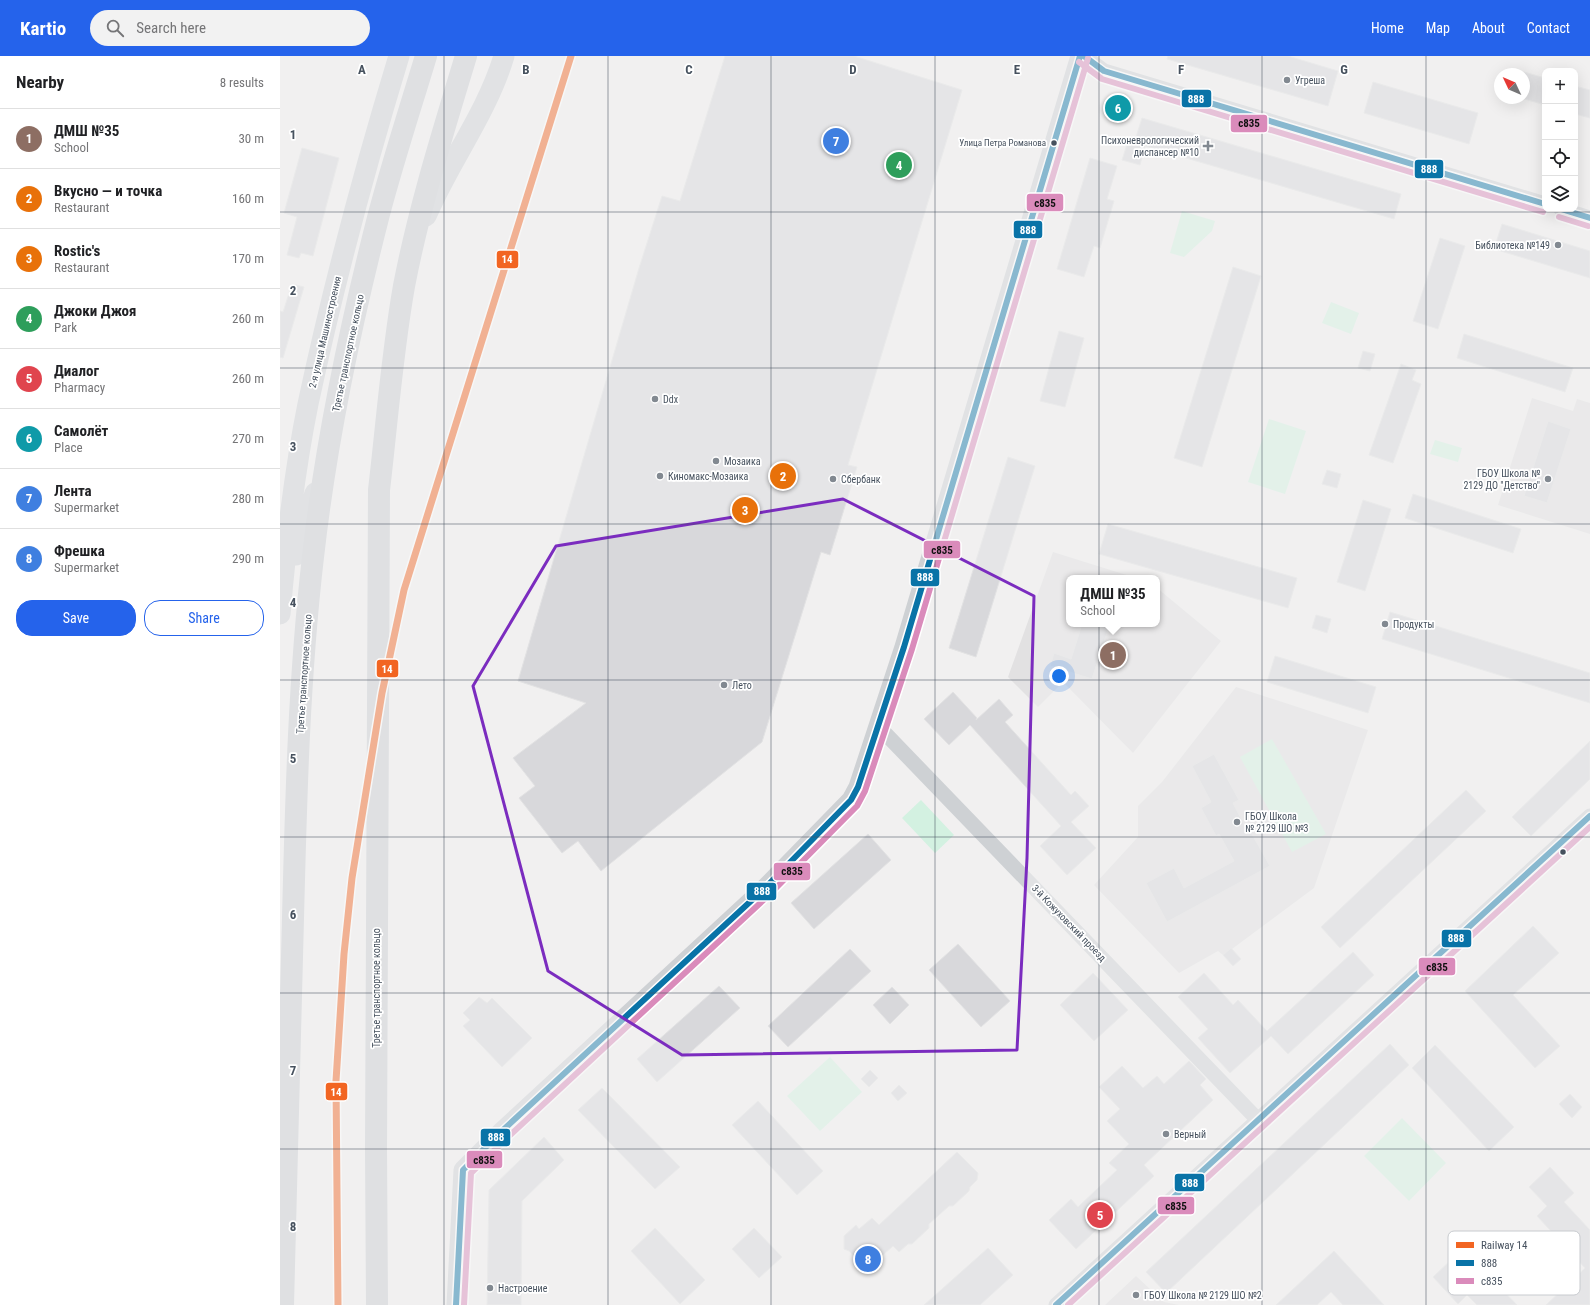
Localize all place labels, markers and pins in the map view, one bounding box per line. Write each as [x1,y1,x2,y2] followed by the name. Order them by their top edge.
[1282,75,1292,85] marker: Угреша
[1295,75,1325,86] place label: Угреша
[1105,93,1131,123] pin: 6
[823,126,849,156] pin: 7
[1101,135,1199,158] place label: Психоневрологический диспансер №10
[959,138,1046,148] place label: Улица Петра Романова
[1049,138,1059,148] marker: Улица Петра Романова
[1202,140,1214,152] marker: Психоневрологический диспансер №10
[886,150,912,180] pin: 4
[1475,240,1550,251] place label: Библиотека №149
[1553,240,1563,250] marker: Библиотека №149
[650,394,660,404] marker: Ddx
[663,394,679,405] place label: Ddx
[711,456,721,466] marker: Мозаика
[724,456,761,467] place label: Мозаика
[770,461,796,491] pin: 2
[1463,468,1540,491] place label: ГБОУ Школа № 2129 ДО "Детство"
[655,471,665,481] marker: Киномакс-Мозаика
[668,471,748,482] place label: Киномакс-Мозаика
[828,474,838,484] marker: Сбербанк
[841,474,881,485] place label: Сбербанк
[1543,474,1553,484] marker: ГБОУ Школа № 2129 ДО "Детство"
[732,495,758,525] pin: 3
[1380,619,1390,629] marker: Продукты
[1393,619,1434,630] place label: Продукты
[1100,640,1126,670] pin: 1
[719,680,729,690] marker: Лето
[732,680,752,691] place label: Лето
[1245,811,1309,834] place label: ГБОУ Школа № 2129 ШО №3
[1232,817,1242,827] marker: ГБОУ Школа № 2129 ШО №3
[1558,847,1568,857] unlabelled marker
[1161,1129,1171,1139] marker: Верный
[1174,1129,1206,1140] place label: Верный
[1087,1200,1113,1230] pin: 5
[855,1244,881,1274] pin: 8
[485,1283,495,1293] marker: Настроение
[498,1283,548,1294] place label: Настроение
[1131,1290,1141,1300] marker: ГБОУ Школа № 2129 ШО №2
[1144,1290,1262,1301] place label: ГБОУ Школа № 2129 ШО №2

